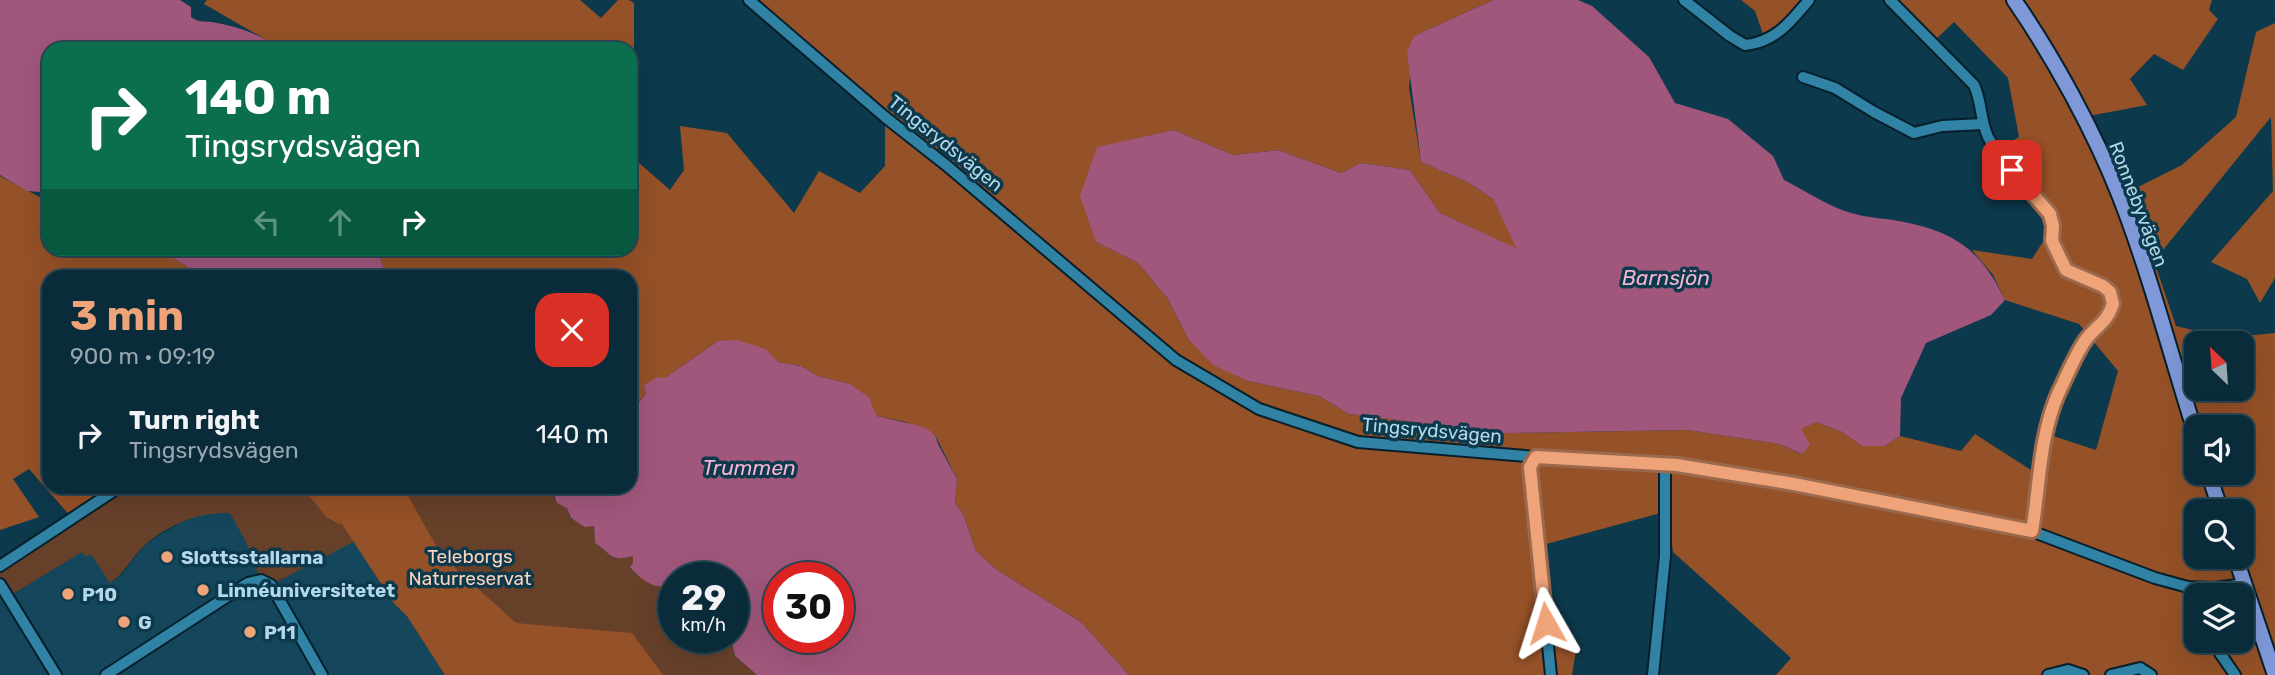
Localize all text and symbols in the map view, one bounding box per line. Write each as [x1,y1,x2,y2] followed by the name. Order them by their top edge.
[185,68,331,126] text: 140 m
[70,70,161,161] icon: right
[884,90,1007,196] street label: Tingsrydsvägen
[185,127,421,165] text: Tingsrydsvägen
[2104,138,2173,270] street label: Ronnebyvägen
[1982,140,2042,200] pin
[1993,151,2031,189] icon: arrive
[248,203,286,241] icon: left
[321,203,359,241] icon: ahead
[394,203,432,241] icon: right
[1622,265,1710,290] water label: Barnsjön
[70,291,184,341] text: 3 min
[535,293,609,367] button: close
[2184,331,2254,401] north arrow
[2184,331,2254,653] map controls
[70,342,215,370] text: 900 m · 09:19
[129,405,259,436] text: Turn right
[1361,413,1503,448] street label: Tingsrydsvägen
[2184,415,2254,485] button: sound
[70,416,108,454] icon: right
[536,419,609,450] text: 140 m
[129,436,299,464] text: Tingsrydsvägen
[702,455,796,480] water label: Trummen
[2184,499,2254,569] button: search
[409,545,532,590] park label: Teleborgs Naturreservat
[181,546,324,569] place label: Slottsstallarna
[159,549,175,565] marker: Slottsstallarna
[763,562,854,653] speed limit sign: 30
[681,577,726,619] text: 29
[217,579,395,602] place label: Linnéuniversitetet
[195,582,211,598] marker: Linnéuniversitetet
[82,583,117,606] place label: P10
[2184,583,2254,653] button: layers
[60,586,76,602] marker: P10
[1509,586,1583,660] position arrow
[138,611,152,634] place label: G
[116,614,132,630] marker: G
[681,614,726,636] text: km/h
[264,621,296,644] place label: P11
[242,624,258,640] marker: P11

